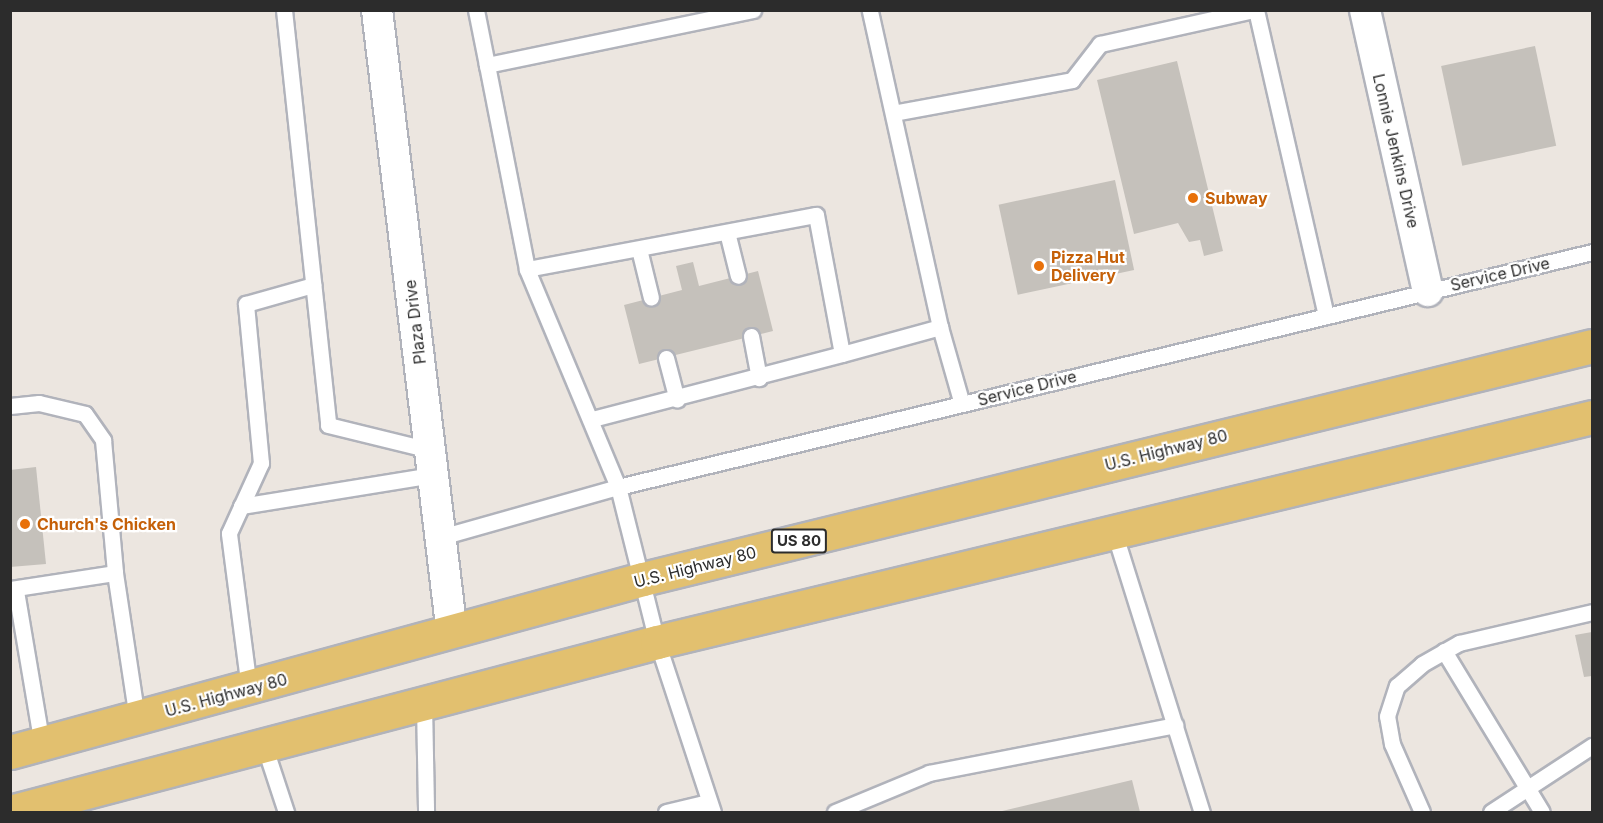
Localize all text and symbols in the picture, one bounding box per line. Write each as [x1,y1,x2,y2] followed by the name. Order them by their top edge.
[1369,72,1423,230] street label: Lonnie Jenkins Drive
[1205,188,1268,208] place label: Subway
[1186,191,1200,205] marker: Subway
[1051,247,1125,285] place label: Pizza Hut Delivery
[1448,253,1552,295] street label: Service Drive
[1032,259,1046,273] marker: Pizza Hut Delivery
[400,279,430,365] street label: Plaza Drive
[975,366,1079,410] street label: Service Drive
[1103,425,1229,475] street label: U.S. Highway 80
[37,514,176,534] place label: Church's Chicken
[18,517,32,531] marker: Church's Chicken
[770,529,828,553] road number: US 80
[632,542,758,592] street label: U.S. Highway 80
[163,669,289,721] street label: U.S. Highway 80

